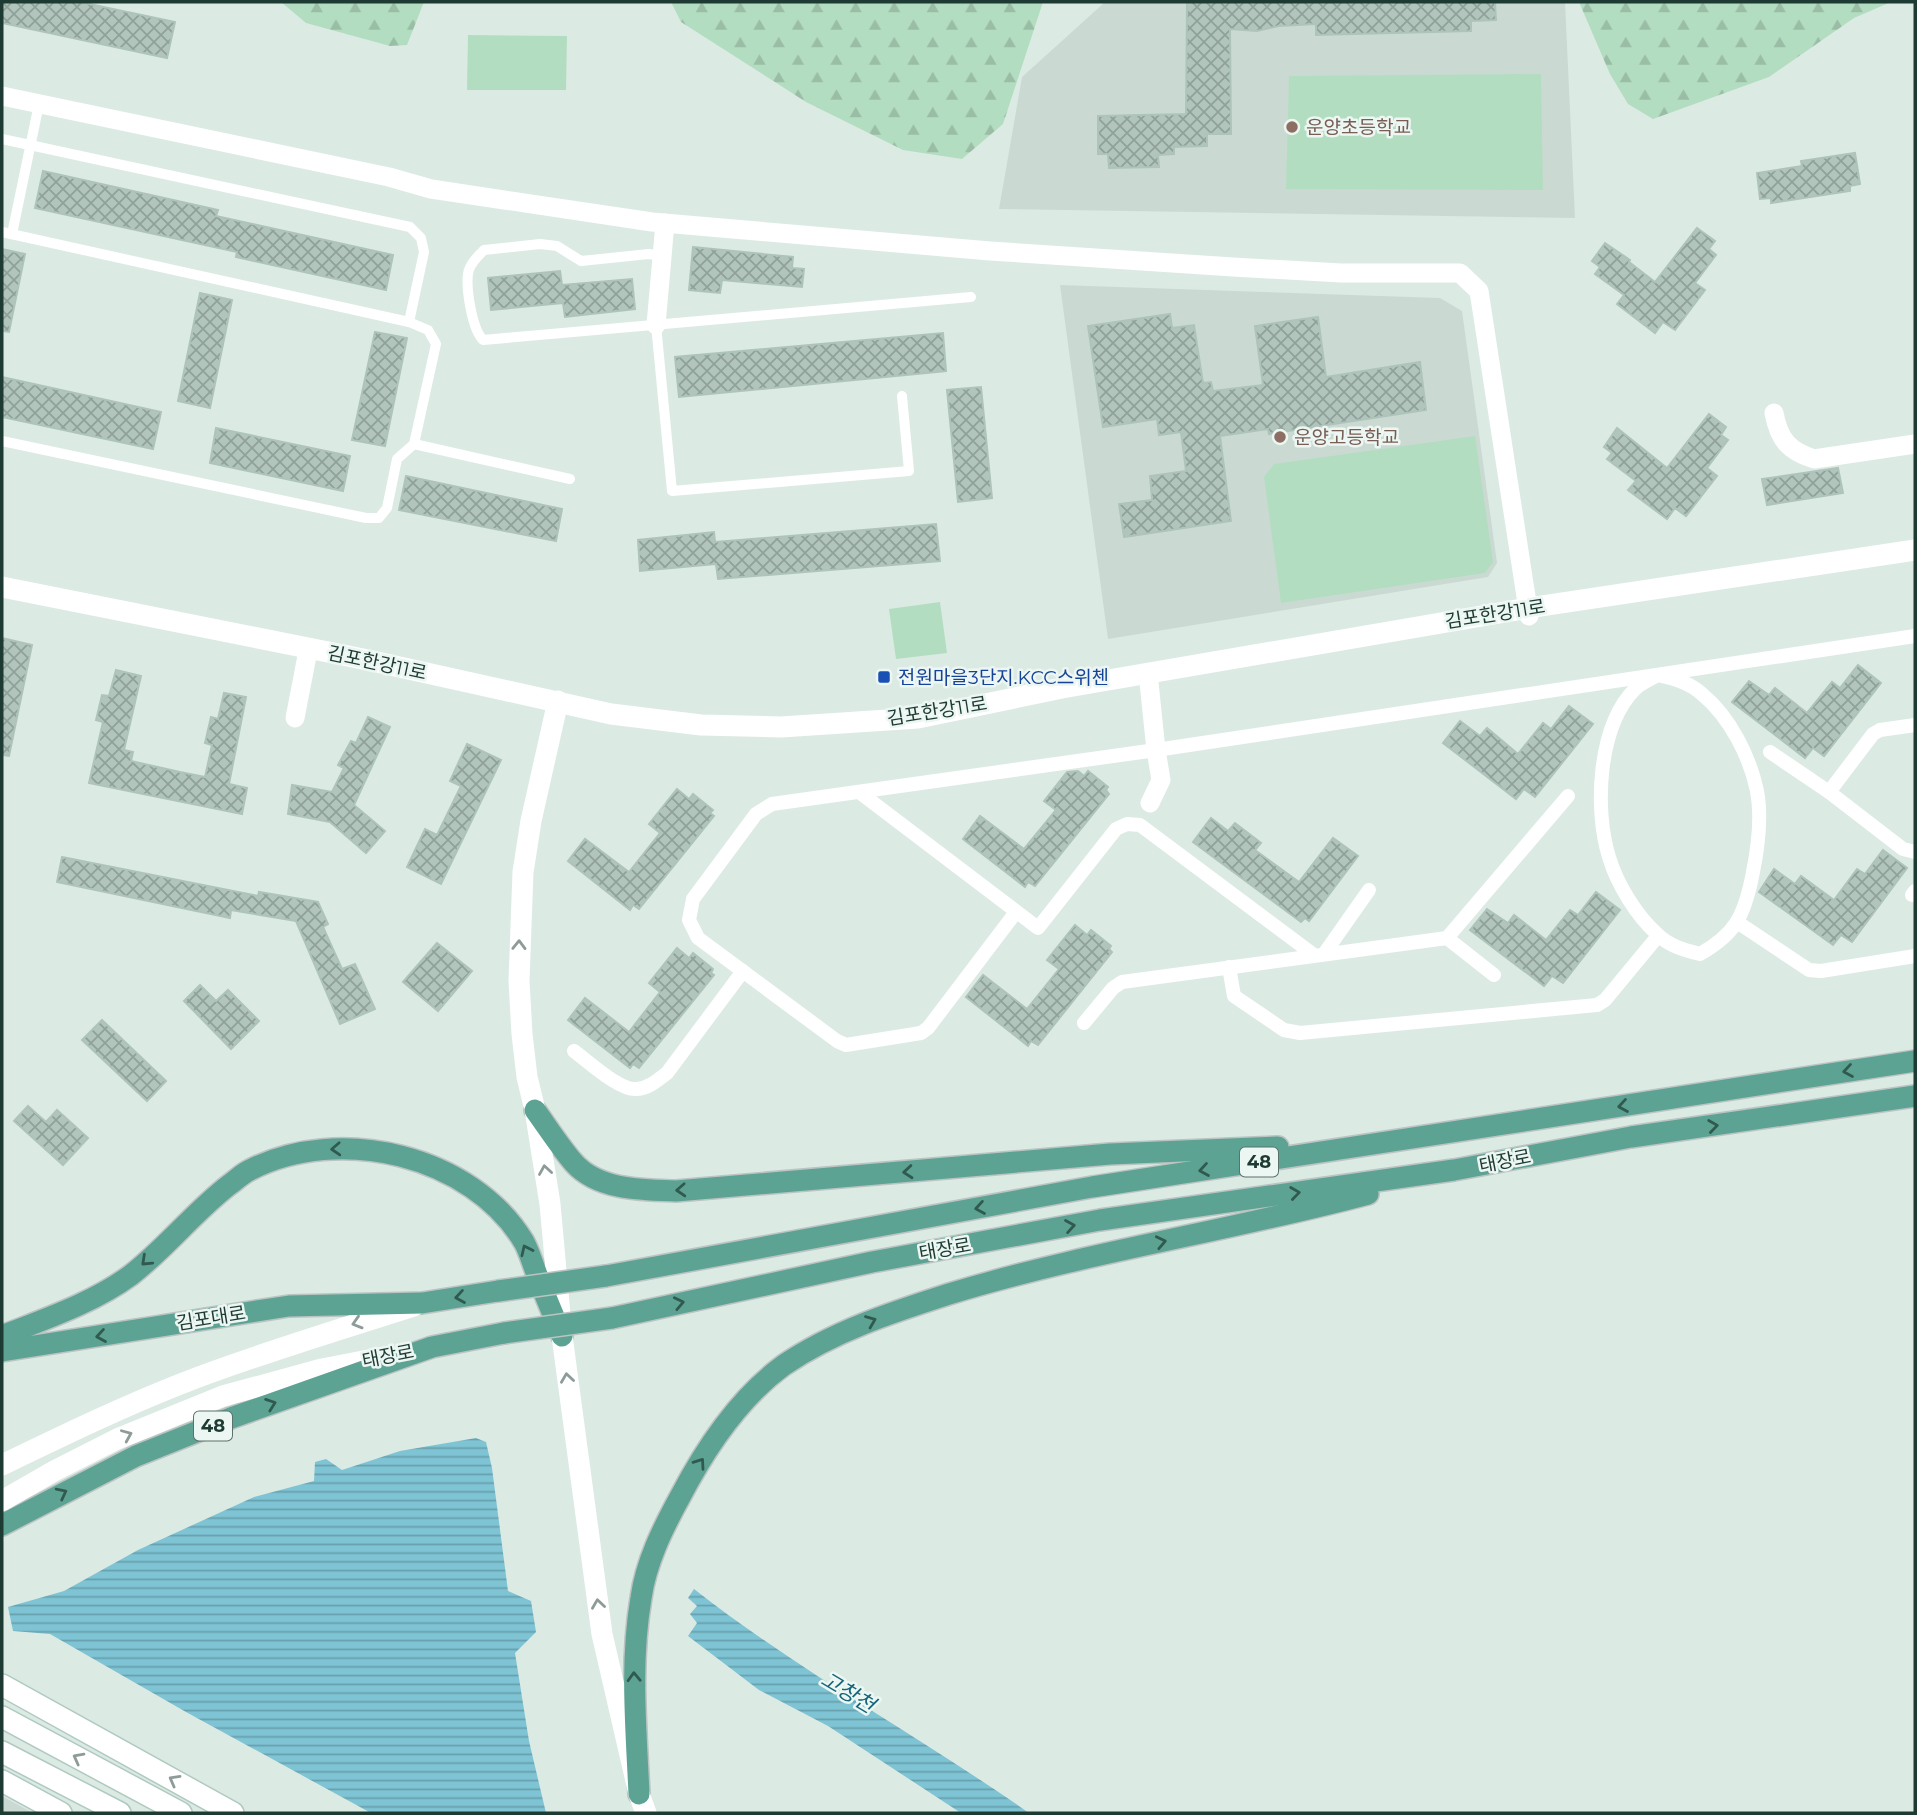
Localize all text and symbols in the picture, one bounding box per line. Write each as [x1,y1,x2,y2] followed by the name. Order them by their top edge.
[1306,116,1411,139] place label: 운양초등학교
[1284,119,1300,135] marker: 운양초등학교
[1294,426,1399,449] place label: 운양고등학교
[1272,429,1288,445] marker: 운양고등학교
[1443,595,1547,633] street label: 김포한강11로
[325,641,429,685] street label: 김포한강11로
[898,666,1109,689] place label: 전원마을3단지.KCC스위첸
[876,669,892,685] marker: 전원마을3단지.KCC스위첸
[885,692,989,730] street label: 김포한강11로
[511,939,527,950] one-way arrow
[1842,1063,1854,1078] one-way arrow
[1617,1098,1629,1113] one-way arrow
[1707,1119,1719,1134] one-way arrow
[330,1142,341,1157] one-way arrow
[1477,1145,1533,1177] street label: 태장로
[1240,1148,1278,1176] road number: 48
[1198,1162,1210,1177] one-way arrow
[538,1164,553,1176] one-way arrow
[902,1164,913,1179] one-way arrow
[675,1183,686,1198] one-way arrow
[1289,1185,1301,1200] one-way arrow
[974,1199,986,1214] one-way arrow
[1064,1219,1076,1234] one-way arrow
[917,1233,973,1265] street label: 태장로
[1155,1236,1167,1251] one-way arrow
[521,1245,535,1257] one-way arrow
[141,1252,154,1265] one-way arrow
[454,1289,466,1304] one-way arrow
[673,1297,685,1312] one-way arrow
[175,1301,247,1335] street label: 김포대로
[352,1315,364,1330] one-way arrow
[864,1316,876,1330] one-way arrow
[95,1328,107,1343] one-way arrow
[360,1340,416,1372] street label: 태장로
[560,1372,575,1384] one-way arrow
[265,1398,277,1412] one-way arrow
[194,1412,232,1441] road number: 48
[121,1430,133,1444] one-way arrow
[692,1458,704,1471] one-way arrow
[55,1487,67,1501] one-way arrow
[590,1598,605,1610] one-way arrow
[817,1666,882,1719] water label: 고창천
[626,1671,641,1682] one-way arrow
[73,1753,85,1766] one-way arrow
[168,1775,181,1788] one-way arrow

